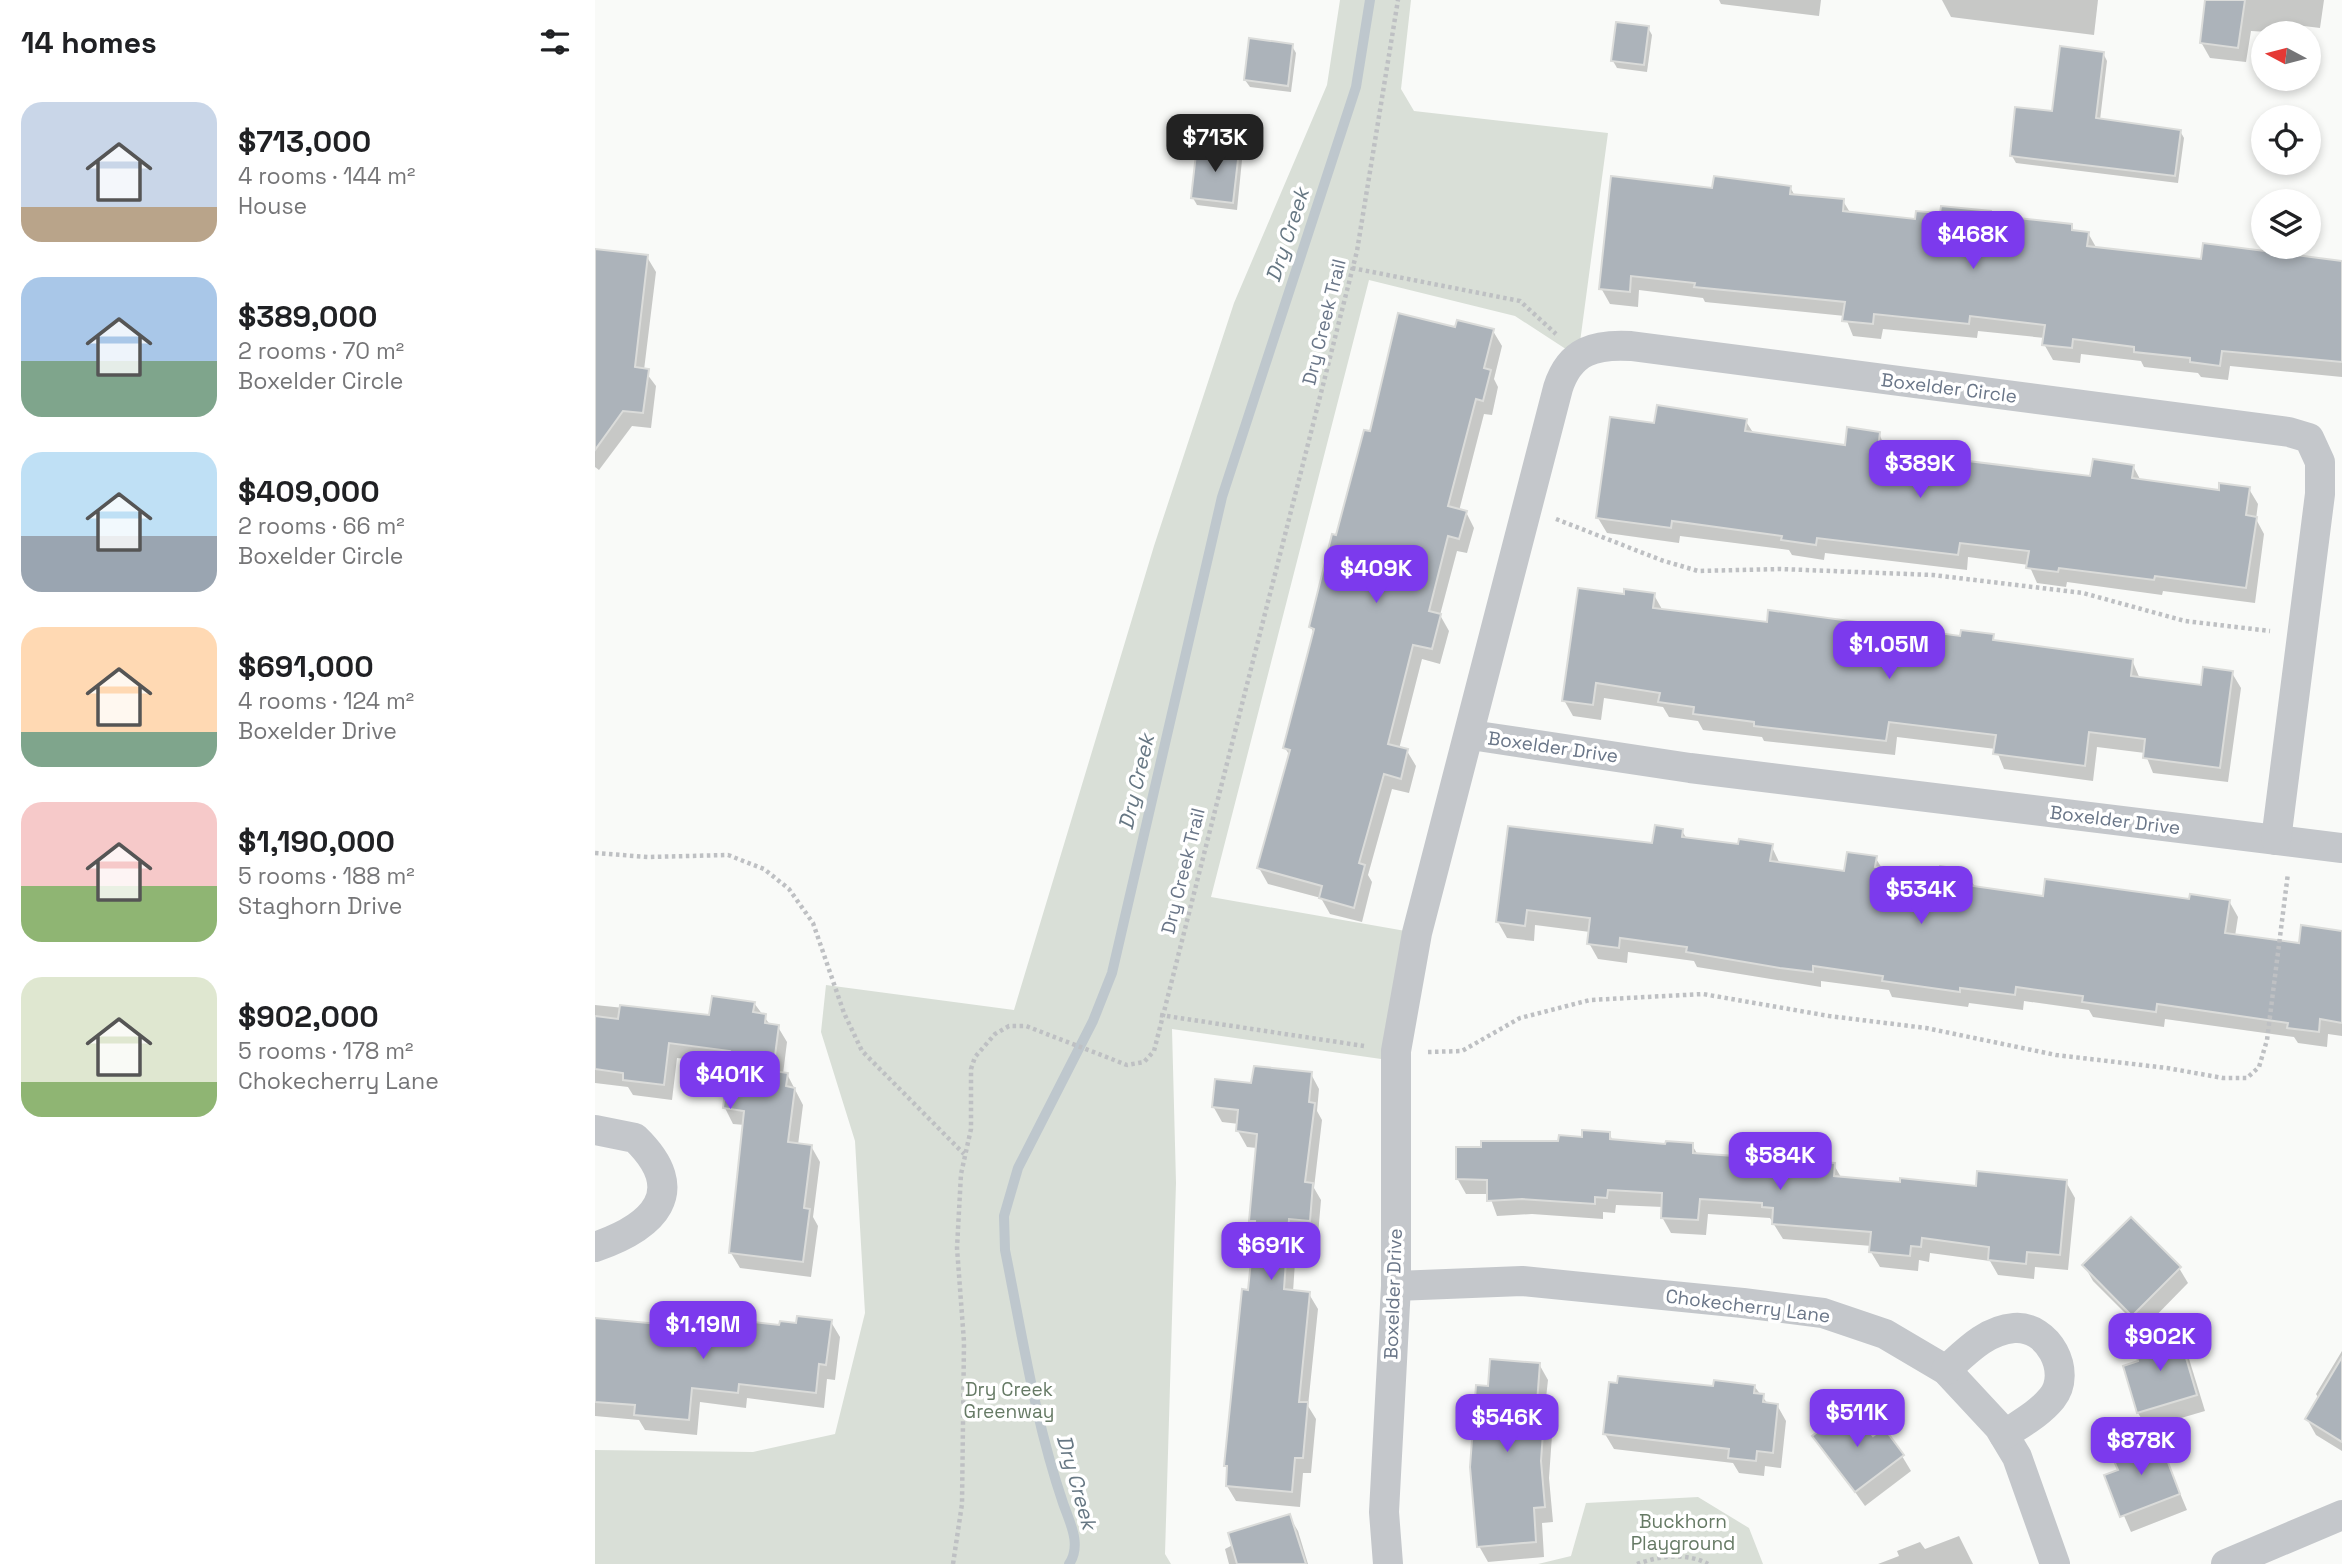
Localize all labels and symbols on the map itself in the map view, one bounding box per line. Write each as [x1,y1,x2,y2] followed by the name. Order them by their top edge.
[2251,21,2321,91] north arrow
[1166,114,1264,174] pin: $713K
[1259,182,1316,285] water label: Dry Creek
[1924,212,2022,271] pin: $468K
[1296,256,1352,388] street label: Dry Creek Trail
[1880,367,2018,409] street label: Boxelder Circle
[1871,440,1969,500] pin: $389K
[1327,546,1425,605] pin: $409K
[1832,622,1946,681] pin: $1.05M
[1486,725,1620,769] street label: Boxelder Drive
[1112,729,1161,832] water label: Dry Creek
[2048,800,2182,840] street label: Boxelder Drive
[1155,805,1211,937] street label: Dry Creek Trail
[1872,866,1970,926] pin: $534K
[681,1052,779,1111] pin: $401K
[1731,1132,1829,1192] pin: $584K
[1222,1222,1320,1282] pin: $691K
[1378,1228,1408,1360] street label: Boxelder Drive
[1664,1283,1832,1329] street label: Chokecherry Lane
[646,1302,760,1361] pin: $1.19M
[2111,1314,2209,1373] pin: $902K
[964,1377,1054,1424] park label: Dry Creek Greenway
[1808,1390,1906,1449] pin: $511K
[1458,1394,1556,1454] pin: $546K
[2092,1418,2190,1477] pin: $878K
[1051,1432,1104,1535] water label: Dry Creek
[1631,1509,1735,1556] park label: Buckhorn Playground

